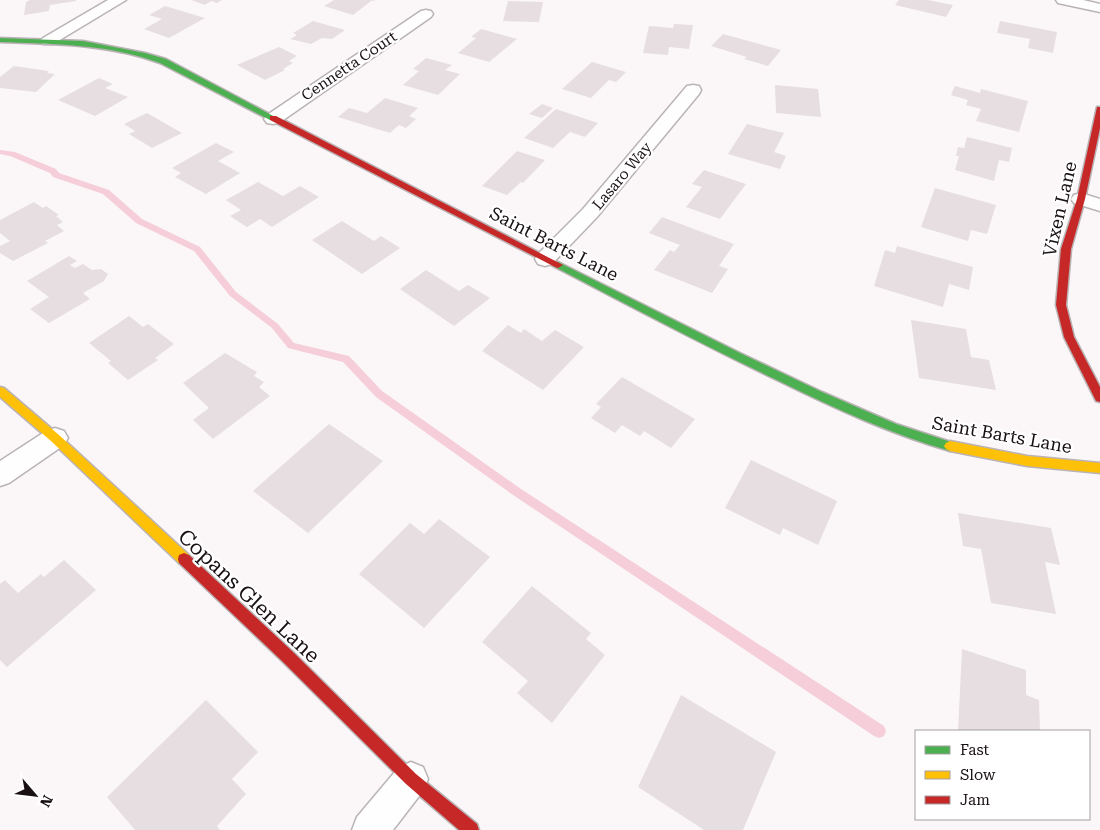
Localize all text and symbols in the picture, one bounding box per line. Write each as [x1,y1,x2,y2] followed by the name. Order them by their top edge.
[298,27,400,105] street label: Cennetta Court
[588,138,656,214] street label: Lasaro Way
[1038,159,1081,259] street label: Vixen Lane
[486,202,622,285] street label: Saint Barts Lane
[931,412,1074,457] street label: Saint Barts Lane
[173,524,325,668] street label: Copans Glen Lane
[915,730,1090,820] legend
[960,741,990,759] text: Fast
[960,766,996,784] text: Slow
[10,770,60,820] north arrow
[960,791,990,809] text: Jam
[37,793,56,810] text: N

